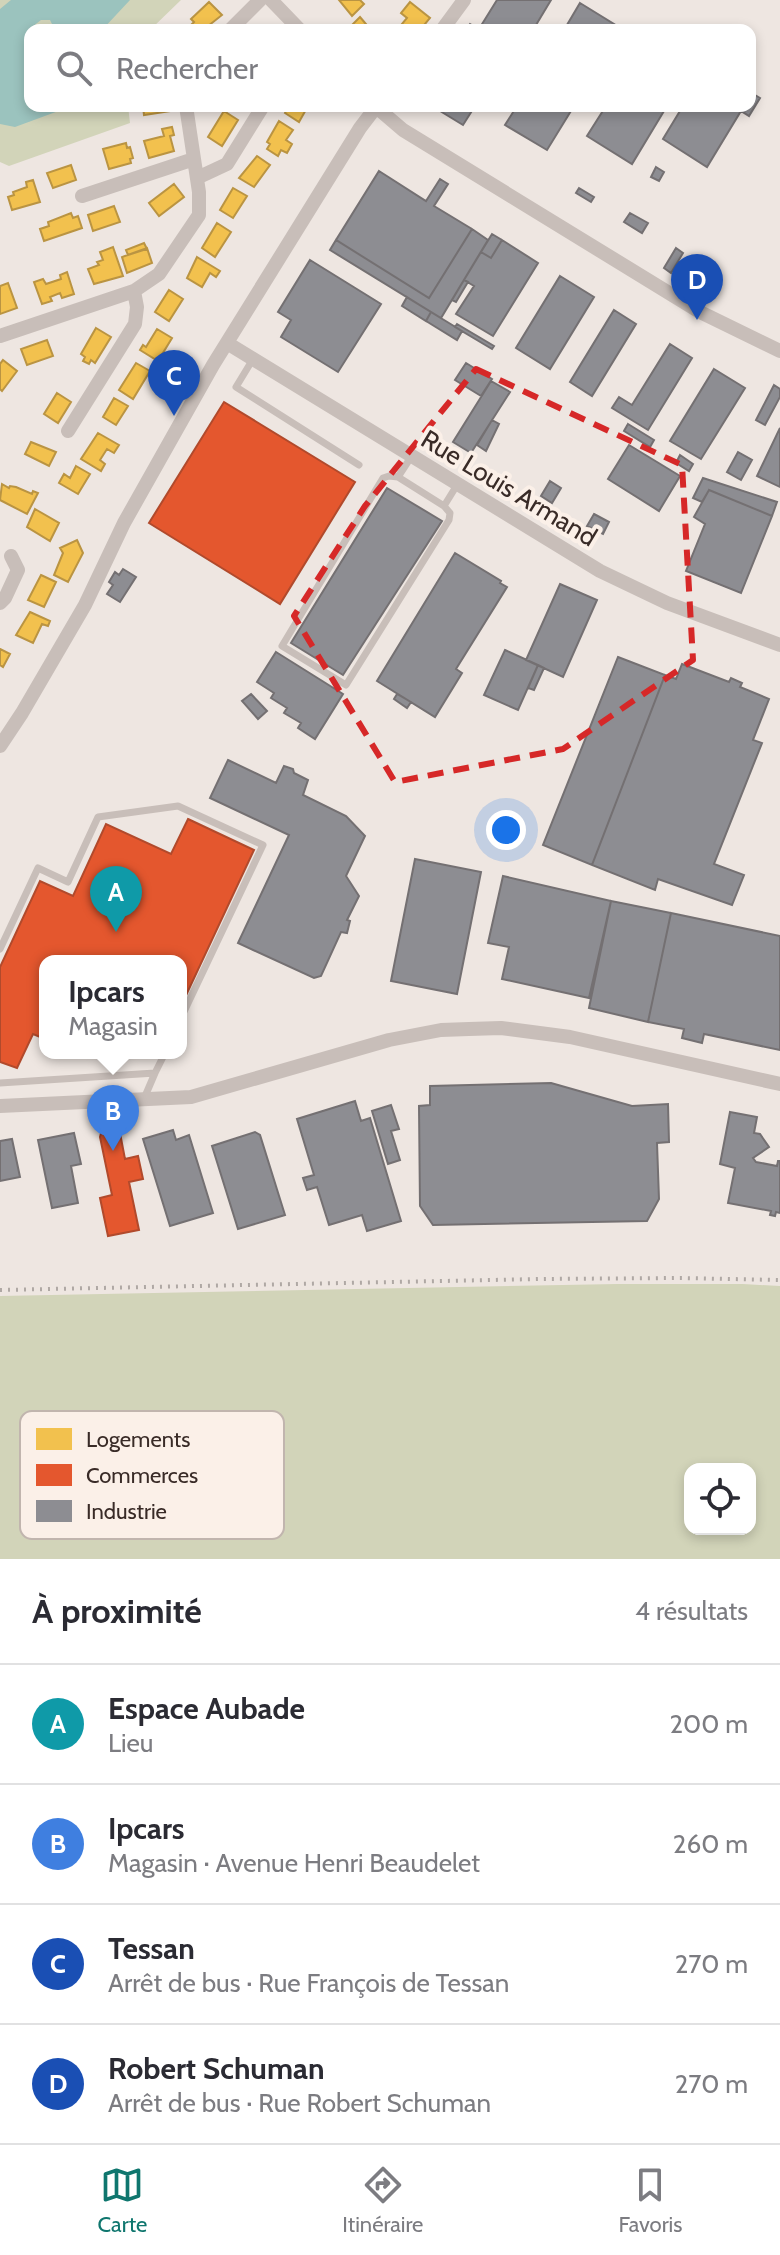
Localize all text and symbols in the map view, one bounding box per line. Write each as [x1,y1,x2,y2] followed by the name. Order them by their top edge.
[24,24,756,112] search box
[52,46,96,90] icon: search
[116,50,258,87] text: Rechercher
[671,254,723,320] pin: D
[148,350,200,416] pin: C
[415,423,603,553] street label: Rue Louis Armand
[486,810,526,850] your location
[90,866,142,932] pin: A
[39,955,187,1059] popup
[68,973,145,1010] text: Ipcars
[68,1010,158,1042] text: Magasin
[87,1085,139,1151] pin: B
[20,1411,284,1539] legend
[86,1426,190,1453] text: Logements
[86,1462,198,1489] text: Commerces
[684,1463,756,1535] map controls
[684,1463,756,1535] button: locate
[86,1498,167,1525] text: Industrie
[32,1590,202,1632] text: À proximité
[635,1595,748,1627] text: 4 résultats
[108,1690,305,1727] text: Espace Aubade
[50,1708,66,1740] text: A
[669,1708,748,1740] text: 200 m
[108,1727,153,1759] text: Lieu
[108,1810,185,1847] text: Ipcars
[50,1828,66,1860] text: B
[673,1828,748,1860] text: 260 m
[108,1847,480,1879] text: Magasin · Avenue Henri Beaudelet
[108,1930,195,1967] text: Tessan
[50,1948,66,1980] text: C
[675,1948,748,1980] text: 270 m
[108,1967,509,1999] text: Arrêt de bus · Rue François de Tessan
[108,2050,324,2087] text: Robert Schuman
[49,2068,67,2100] text: D
[675,2068,748,2100] text: 270 m
[108,2087,491,2119] text: Arrêt de bus · Rue Robert Schuman
[98,2163,147,2238] tab: Carte
[342,2163,423,2238] tab: Itinéraire
[619,2163,682,2238] tab: Favoris

